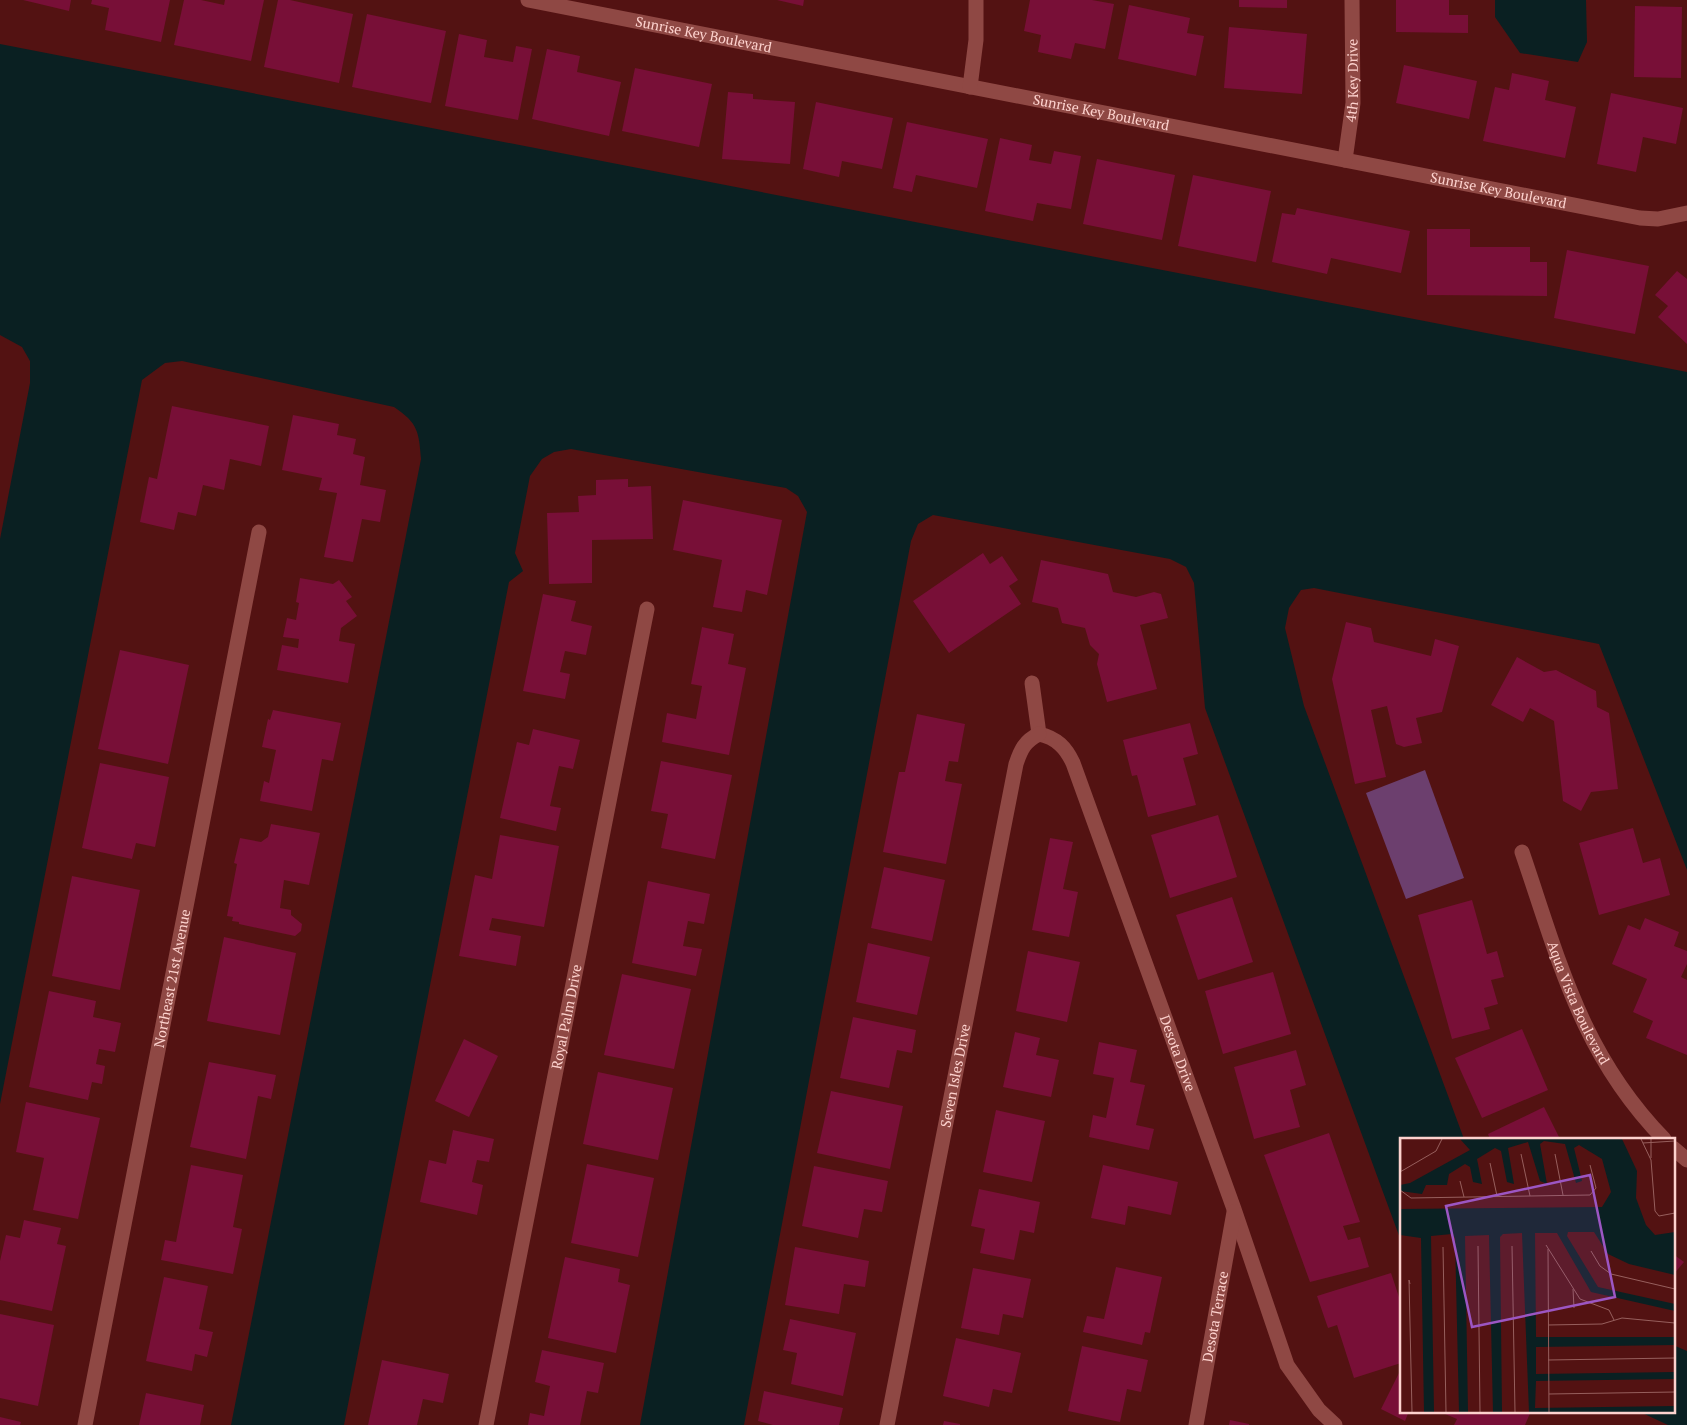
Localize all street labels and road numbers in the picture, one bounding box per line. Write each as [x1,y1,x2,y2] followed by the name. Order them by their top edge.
[634,11,774,57] street label: Sunrise Key Boulevard
[1340,39,1362,123] street label: 4th Key Drive
[1031,89,1171,135] street label: Sunrise Key Boulevard
[1429,167,1569,212] street label: Sunrise Key Boulevard
[149,907,194,1049] street label: Northeast 21st Avenue
[1543,938,1614,1068] street label: Aqua Vista Boulevard
[546,963,586,1071] street label: Royal Palm Drive
[1156,1012,1201,1094] street label: Desota Drive
[935,1022,974,1129] street label: Seven Isles Drive
[1197,1269,1232,1364] street label: Desota Terrace

